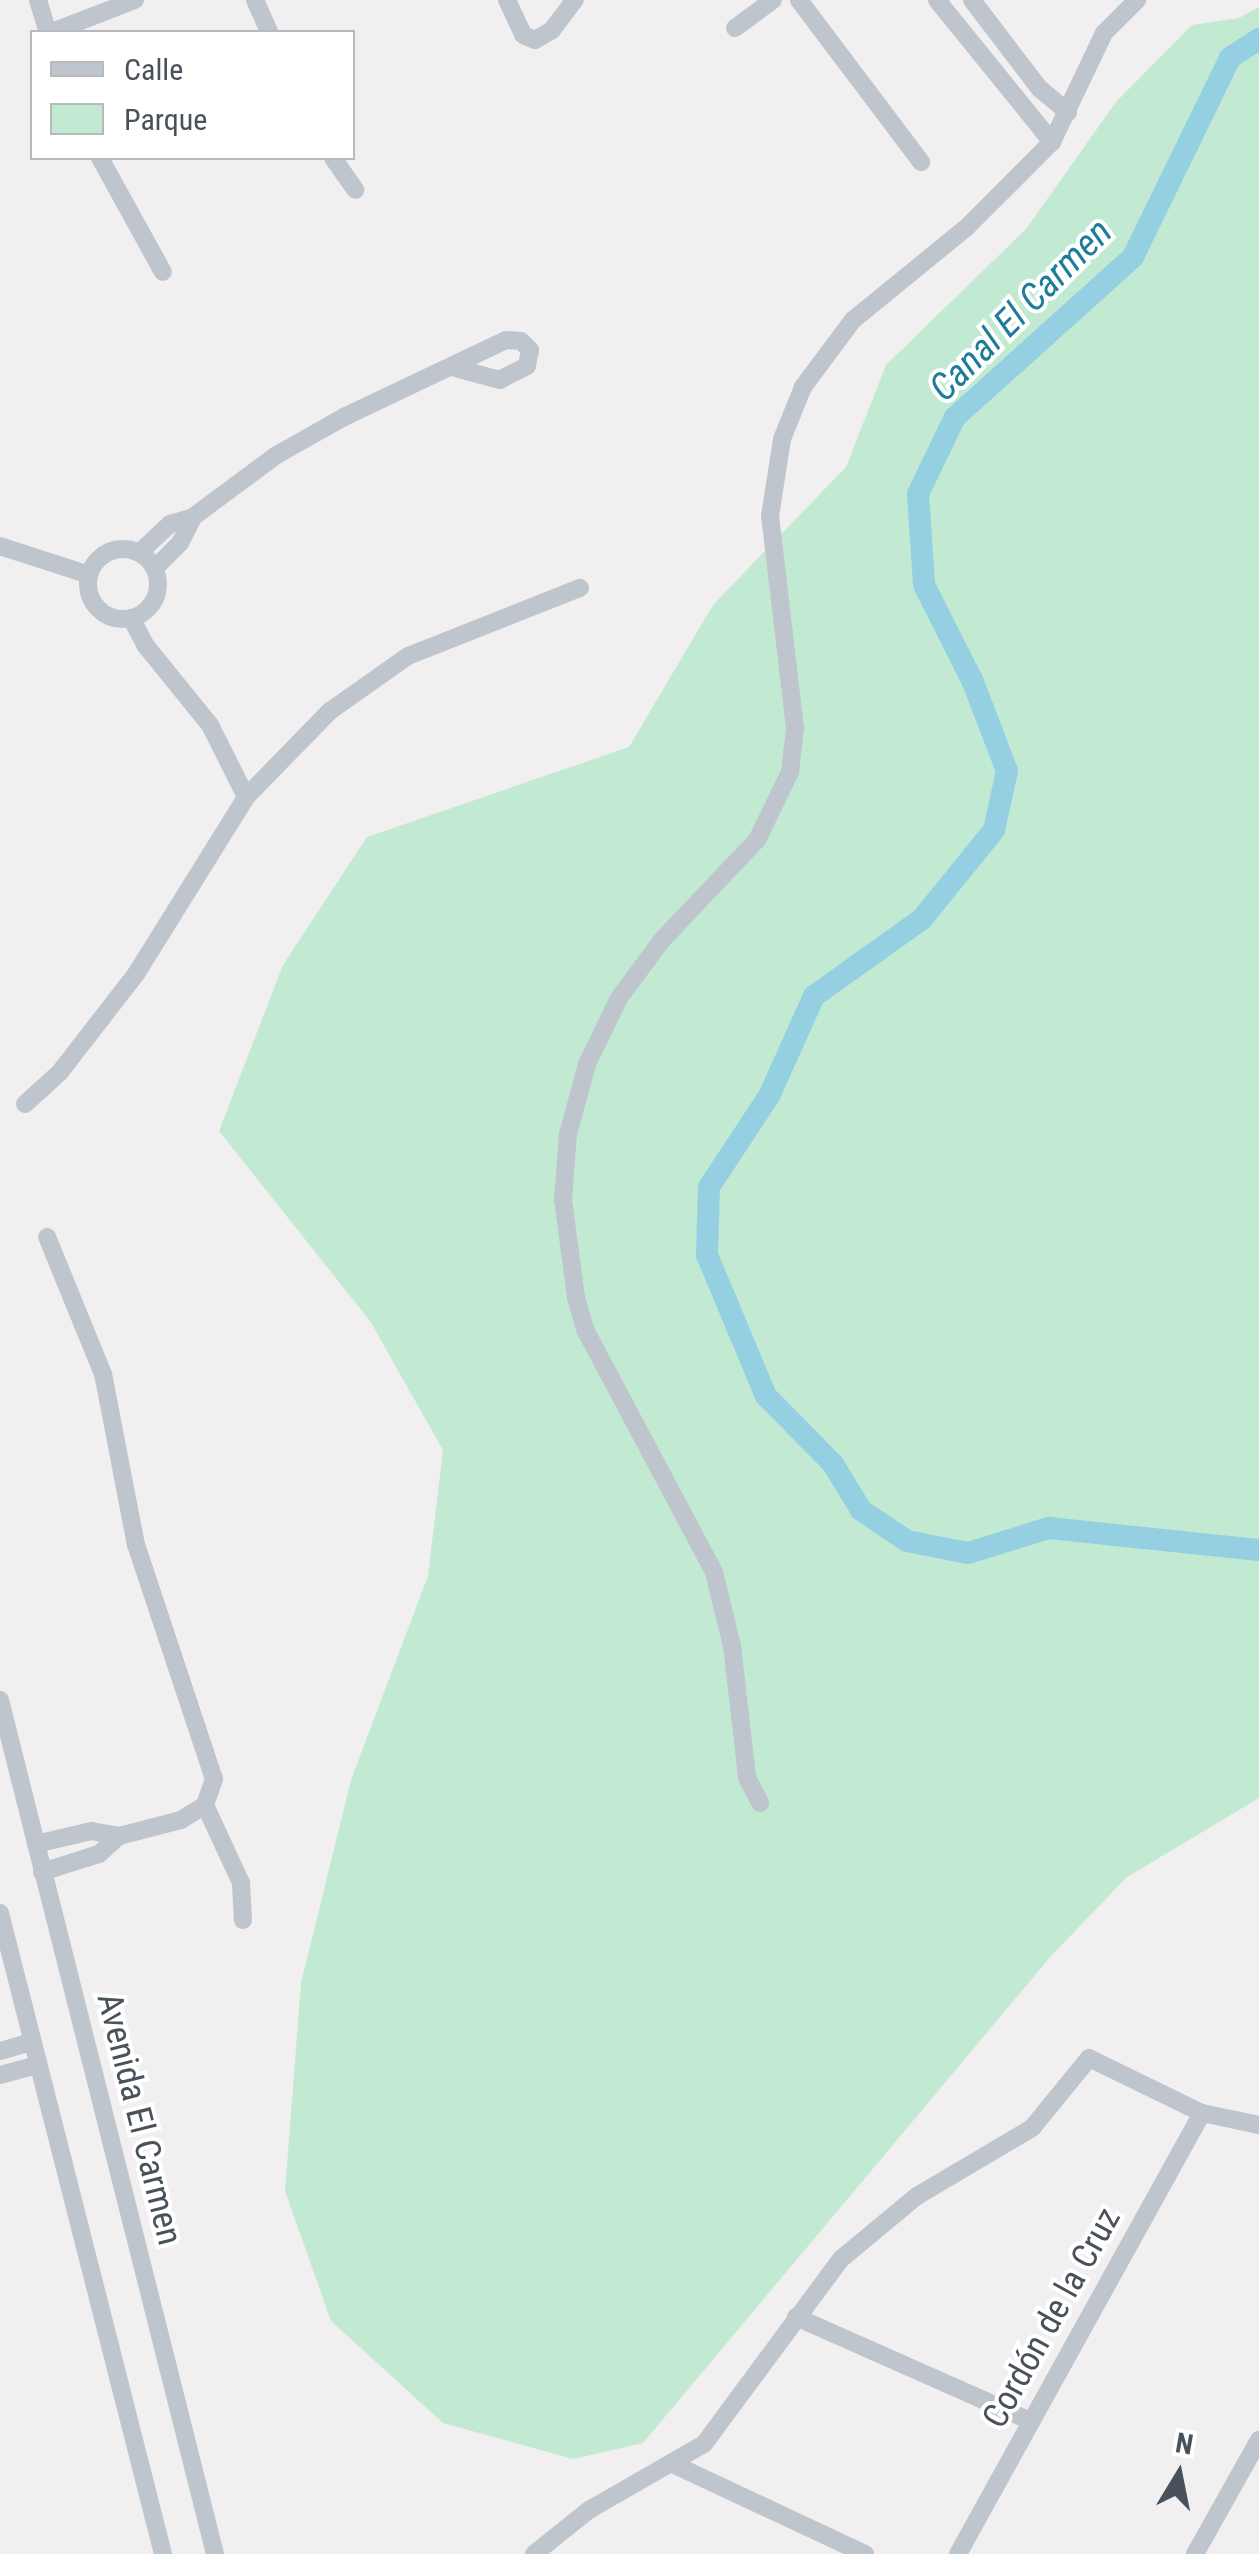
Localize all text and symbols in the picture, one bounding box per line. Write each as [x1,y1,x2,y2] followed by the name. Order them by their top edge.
[30,30,355,160] legend
[124,52,183,87] text: Calle
[124,102,207,137] text: Parque
[920,209,1122,411] water label: Canal El Carmen
[87,1989,191,2249] street label: Avenida El Carmen
[974,2201,1130,2435] street label: Cordón de la Cruz
[1129,2424,1229,2524] north arrow
[1173,2426,1196,2462] text: N

